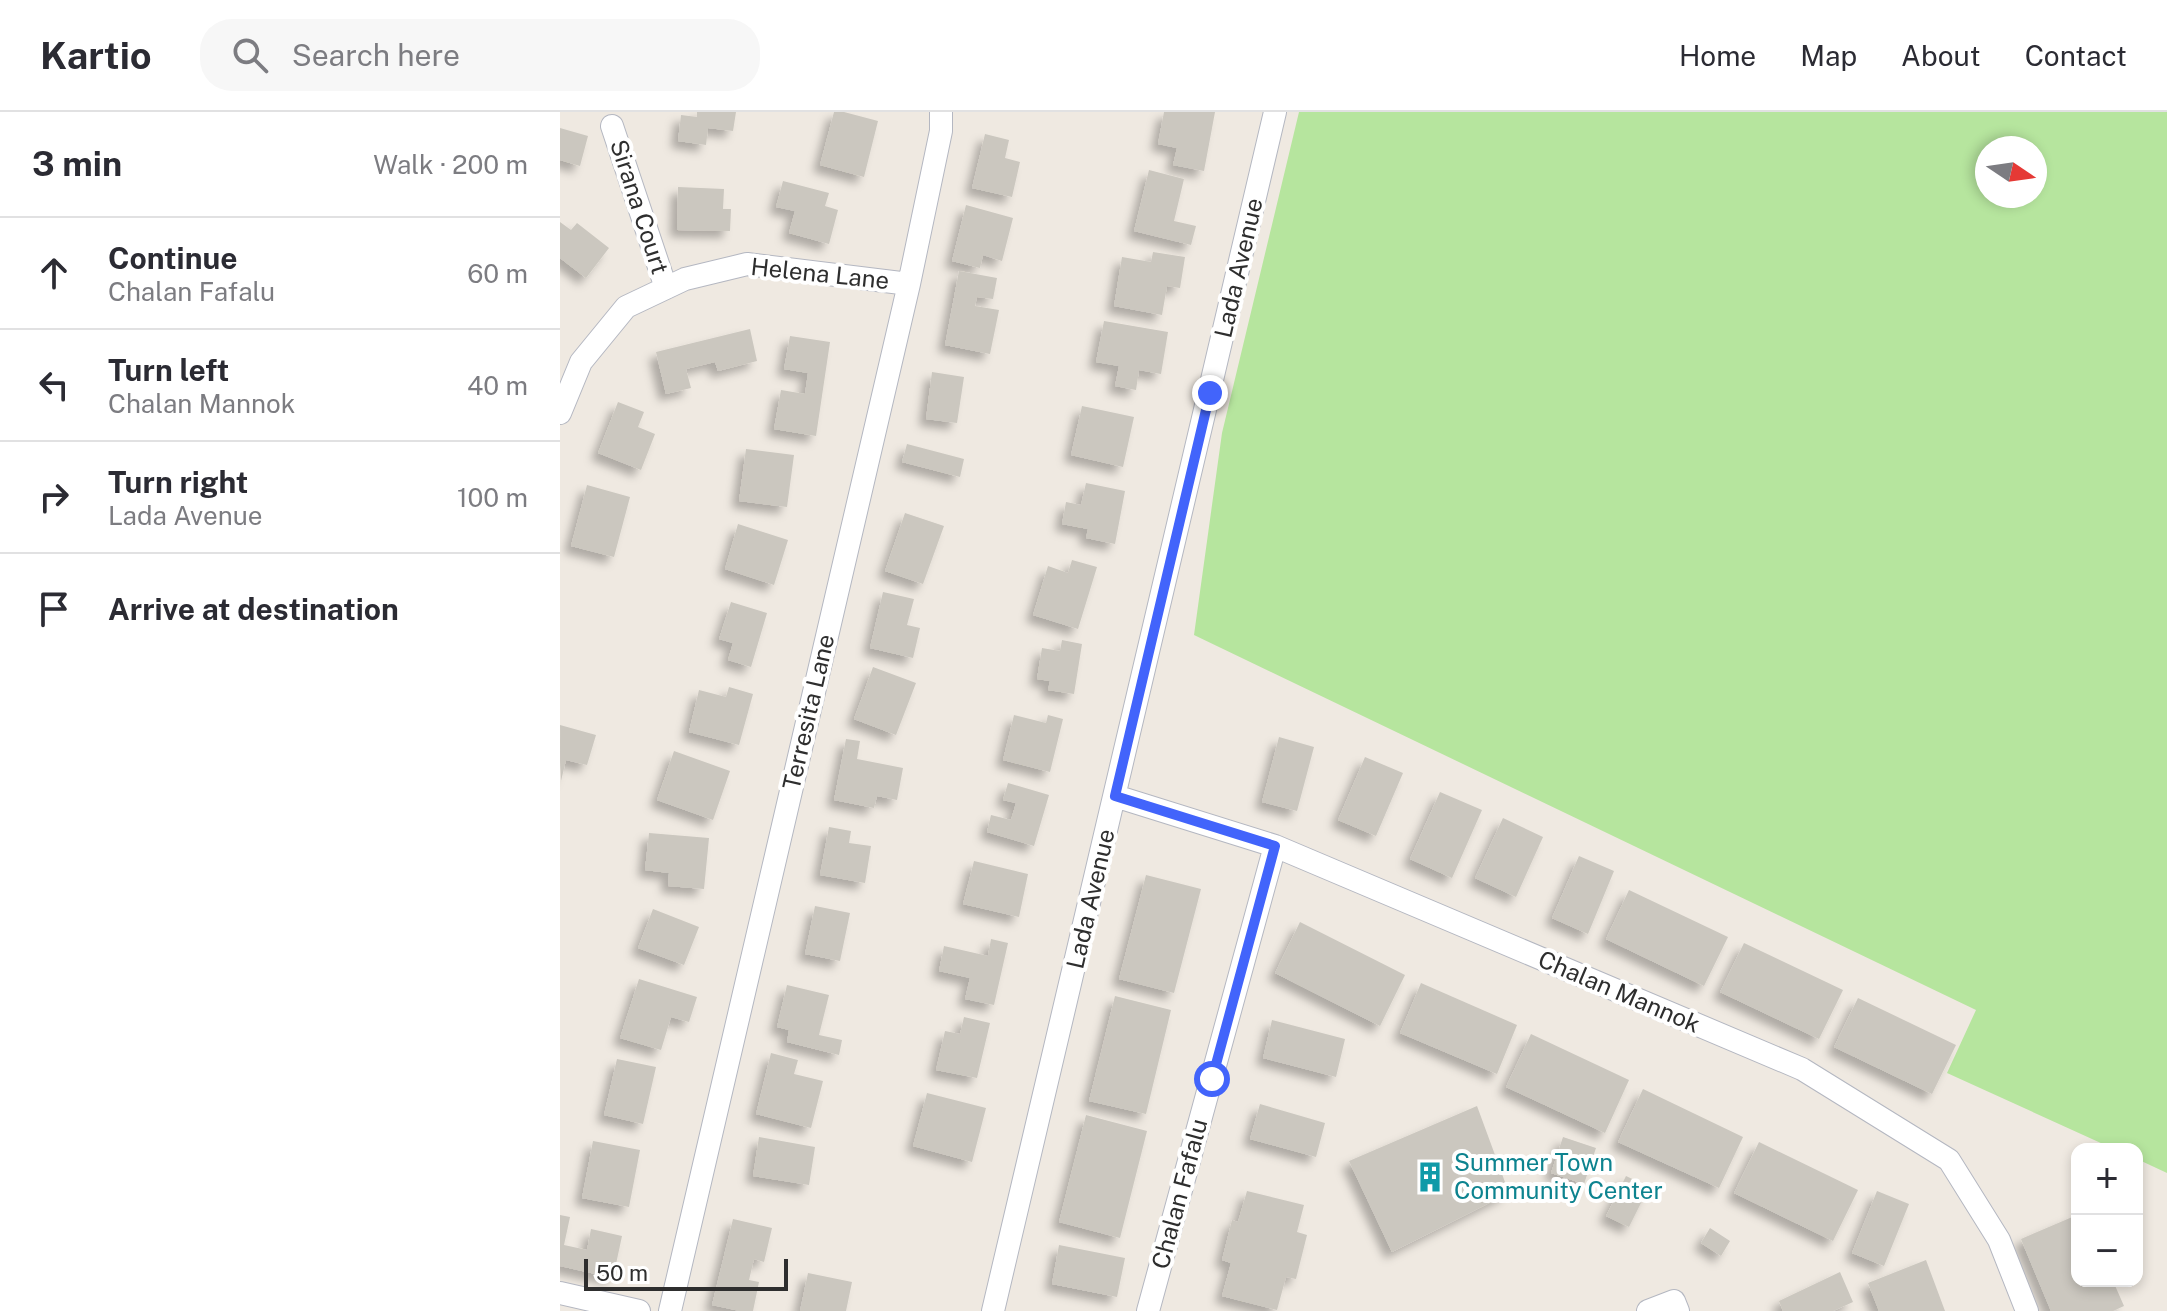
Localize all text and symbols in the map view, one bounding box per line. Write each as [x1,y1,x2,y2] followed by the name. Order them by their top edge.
[200,19,760,91] search box
[40,33,152,78] text: Kartio
[228,33,272,77] icon: search
[292,37,460,73] text: Search here
[1679,39,1756,72] text: Home
[1800,39,1857,72] text: Map
[1901,39,1981,72] text: About
[2025,39,2127,72] text: Contact
[605,136,675,277] street label: Sirana Court
[1975,136,2047,208] north arrow
[32,144,122,184] text: 3 min
[373,149,528,180] text: Walk · 200 m
[1208,195,1268,340] street label: Lada Avenue
[108,240,238,276] text: Continue
[32,251,76,295] icon: ahead
[749,252,891,294] street label: Helena Lane
[467,258,528,289] text: 60 m
[108,276,275,307] text: Chalan Fafalu
[108,352,229,388] text: Turn left
[32,363,76,407] icon: left
[467,370,528,401] text: 40 m
[1192,375,1228,411] route end
[108,388,295,419] text: Chalan Mannok
[108,464,248,500] text: Turn right
[32,475,76,519] icon: right
[457,482,528,513] text: 100 m
[108,500,262,531] text: Lada Avenue
[32,587,76,631] icon: arrive
[108,591,399,627] text: Arrive at destination
[777,631,840,792] street label: Terresita Lane
[1060,826,1120,971] street label: Lada Avenue
[1534,944,1704,1038] street label: Chalan Mannok
[1194,1061,1230,1097] route start
[1146,1116,1213,1272] street label: Chalan Fafalu
[2071,1143,2143,1287] map controls
[2071,1143,2143,1215] button: +
[1454,1148,1663,1204] place label: Summer Town Community Center
[1413,1160,1447,1194] building icon: Summer Town Community Center
[2071,1215,2143,1287] button: −
[584,1255,788,1291] scale bar
[596,1260,648,1286] text: 50 m

